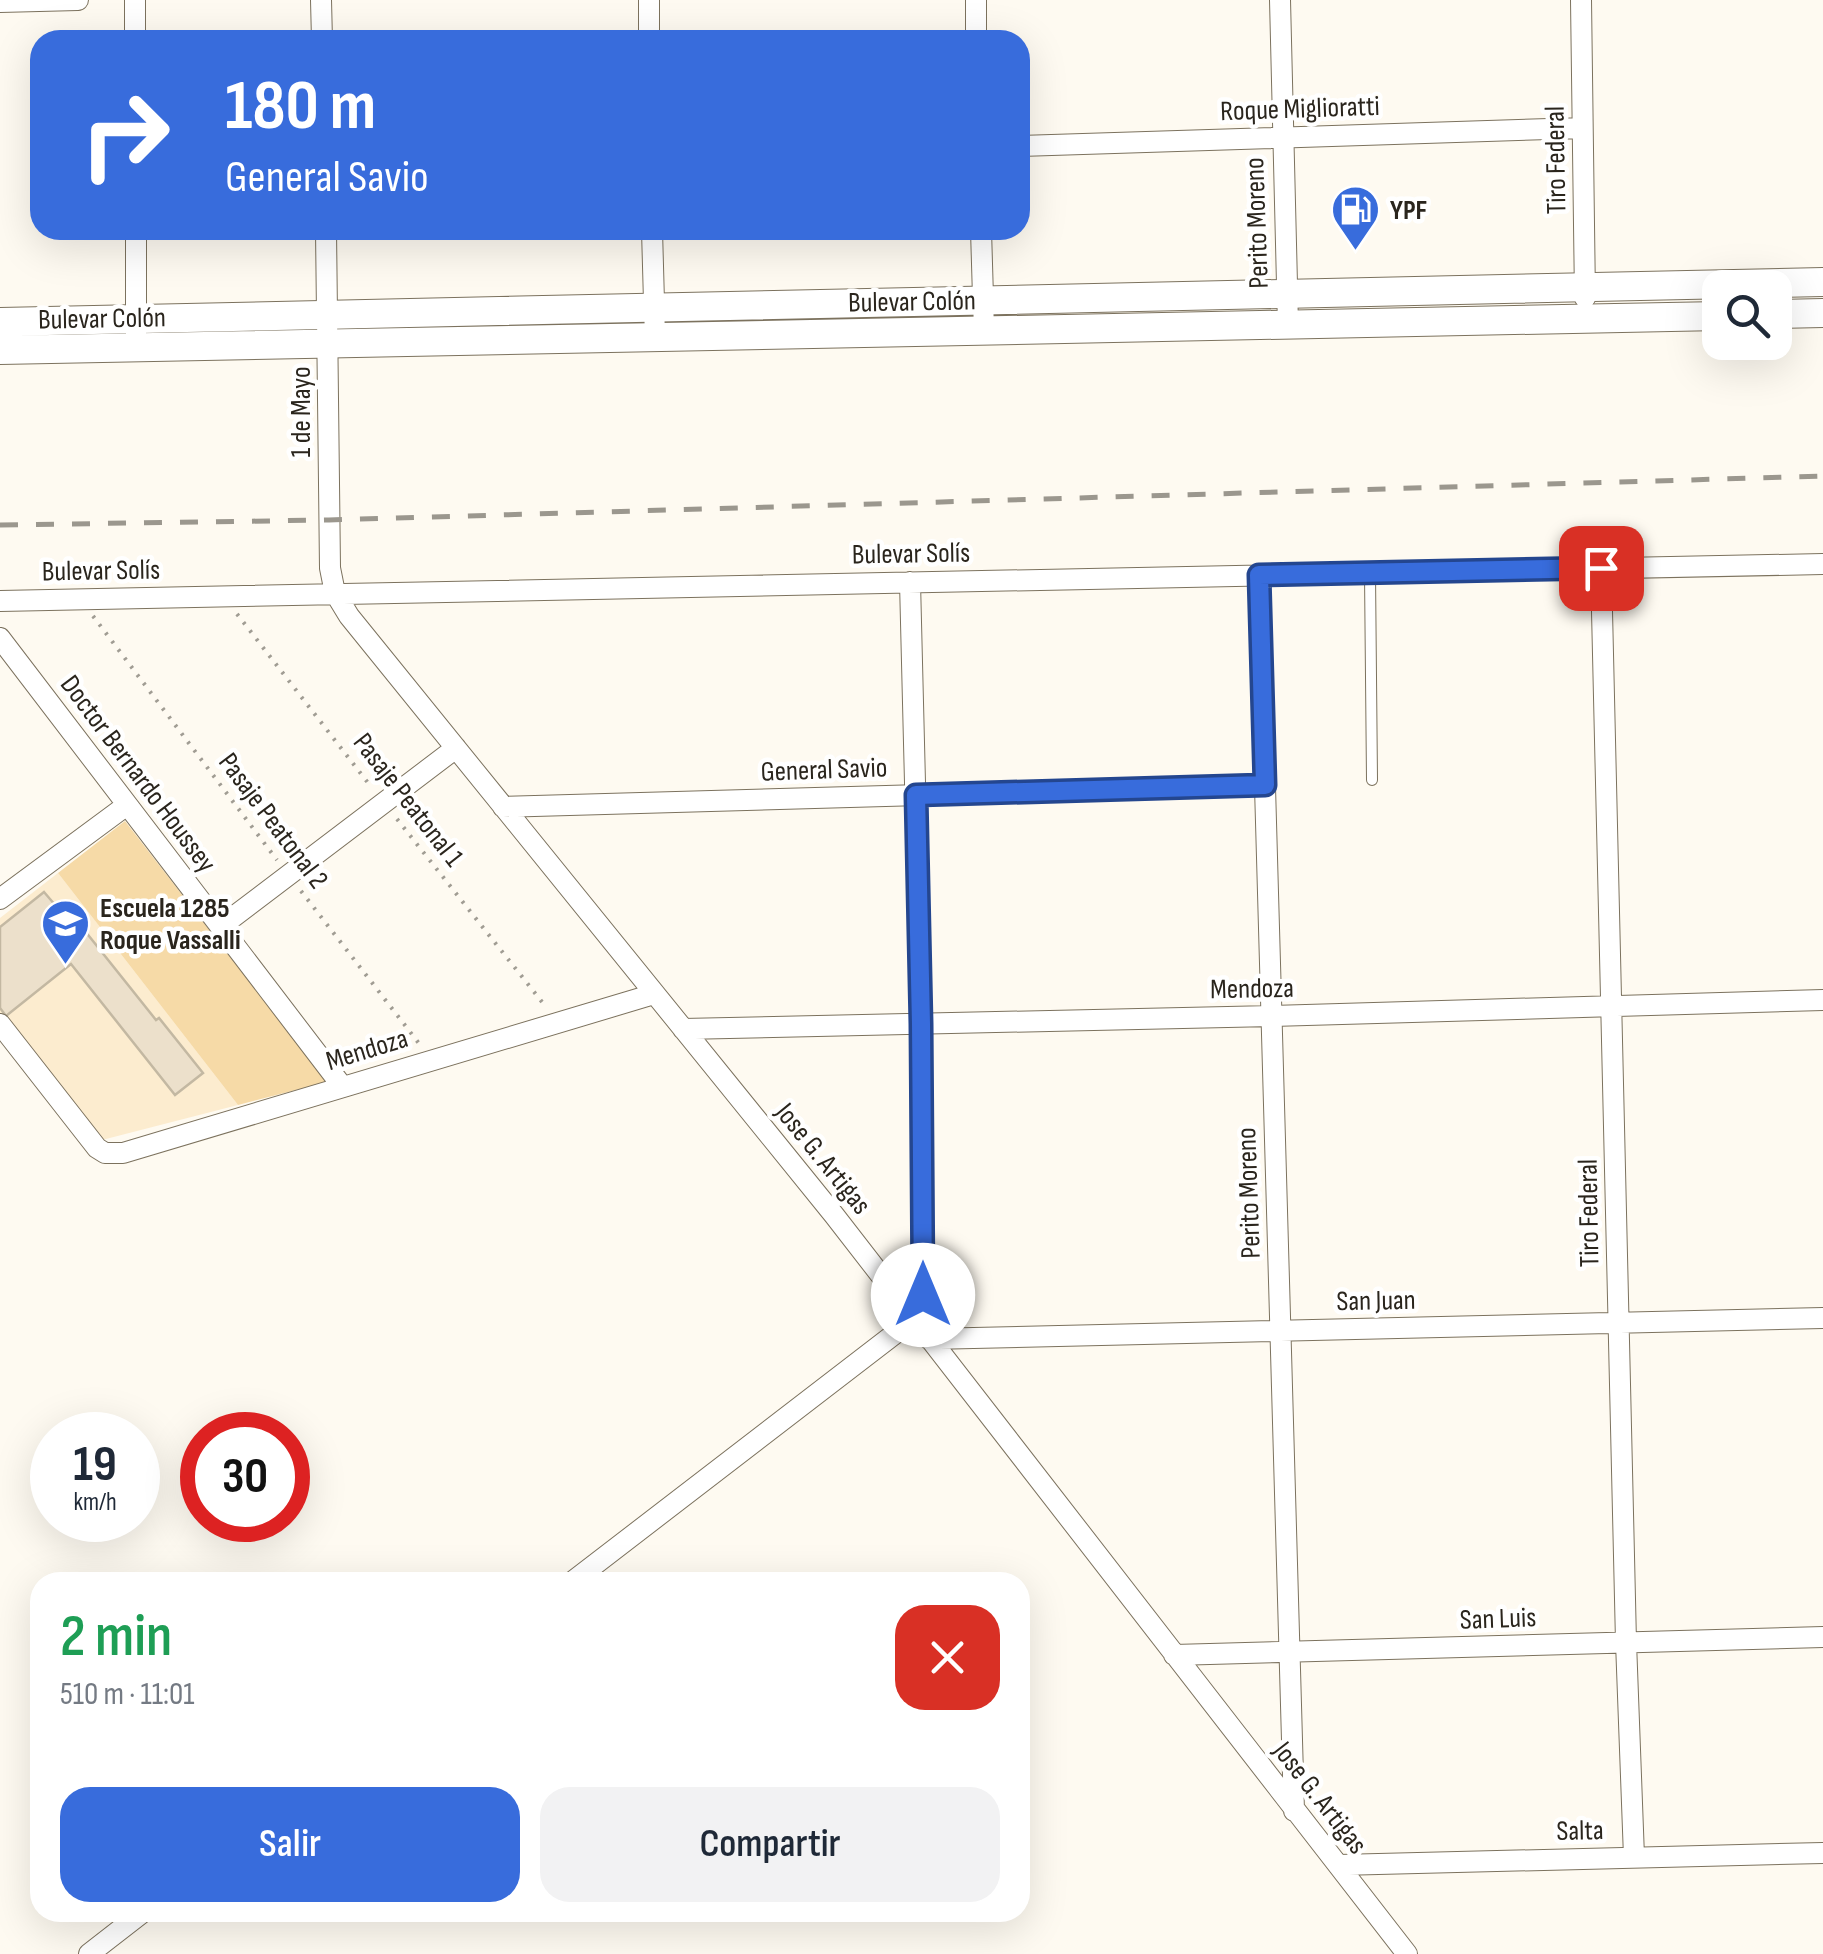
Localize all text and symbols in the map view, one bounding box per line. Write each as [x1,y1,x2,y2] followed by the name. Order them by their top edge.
[225,65,376,149] text: 180 m
[60,70,190,200] icon: right
[1220,90,1380,128] street label: Roque Miglioratti
[1539,106,1573,214] street label: Tiro Federal
[225,150,429,205] text: General Savio
[1238,157,1276,289] street label: Perito Moreno
[1329,184,1381,252] fuel station icon: YPF
[1390,194,1427,227] place label: YPF
[1702,270,1792,360] map controls
[1702,270,1792,360] button: search
[848,284,976,320] street label: Bulevar Colón
[38,301,166,337] street label: Bulevar Colón
[285,366,318,458] street label: 1 de Mayo
[1559,526,1644,611] pin
[852,536,970,572] street label: Bulevar Solís
[1574,541,1629,596] icon: arrive
[42,553,160,589] street label: Bulevar Solís
[53,669,223,879] street label: Doctor Bernardo Houssey
[346,727,470,873] street label: Pasaje Peatonal 1
[211,747,335,895] street label: Pasaje Peatonal 2
[760,751,888,789] street label: General Savio
[100,892,241,957] place label: Escuela 1285 Roque Vassalli
[39,898,91,966] school or university icon: Escuela 1285 Roque Vassalli
[1210,972,1294,1006] street label: Mendoza
[322,1022,412,1078] street label: Mendoza
[768,1096,878,1221] street label: Jose G. Artigas
[1230,1127,1268,1259] street label: Perito Moreno
[1572,1159,1606,1267] street label: Tiro Federal
[871,1243,975,1347] position arrow
[1336,1284,1416,1318] street label: San Juan
[180,1412,310,1542] speed limit sign: 30
[73,1435,117,1495] text: 19
[73,1487,117,1518] text: km/h
[60,1601,172,1673] text: 2 min
[1459,1601,1537,1637] street label: San Luis
[895,1605,1000,1710] button: close
[60,1675,194,1714] text: 510 m · 11:01
[1265,1735,1374,1861] street label: Jose G. Artigas
[60,1787,520,1902] button: Salir
[540,1787,1000,1902] button: Compartir
[1556,1814,1604,1848] street label: Salta

